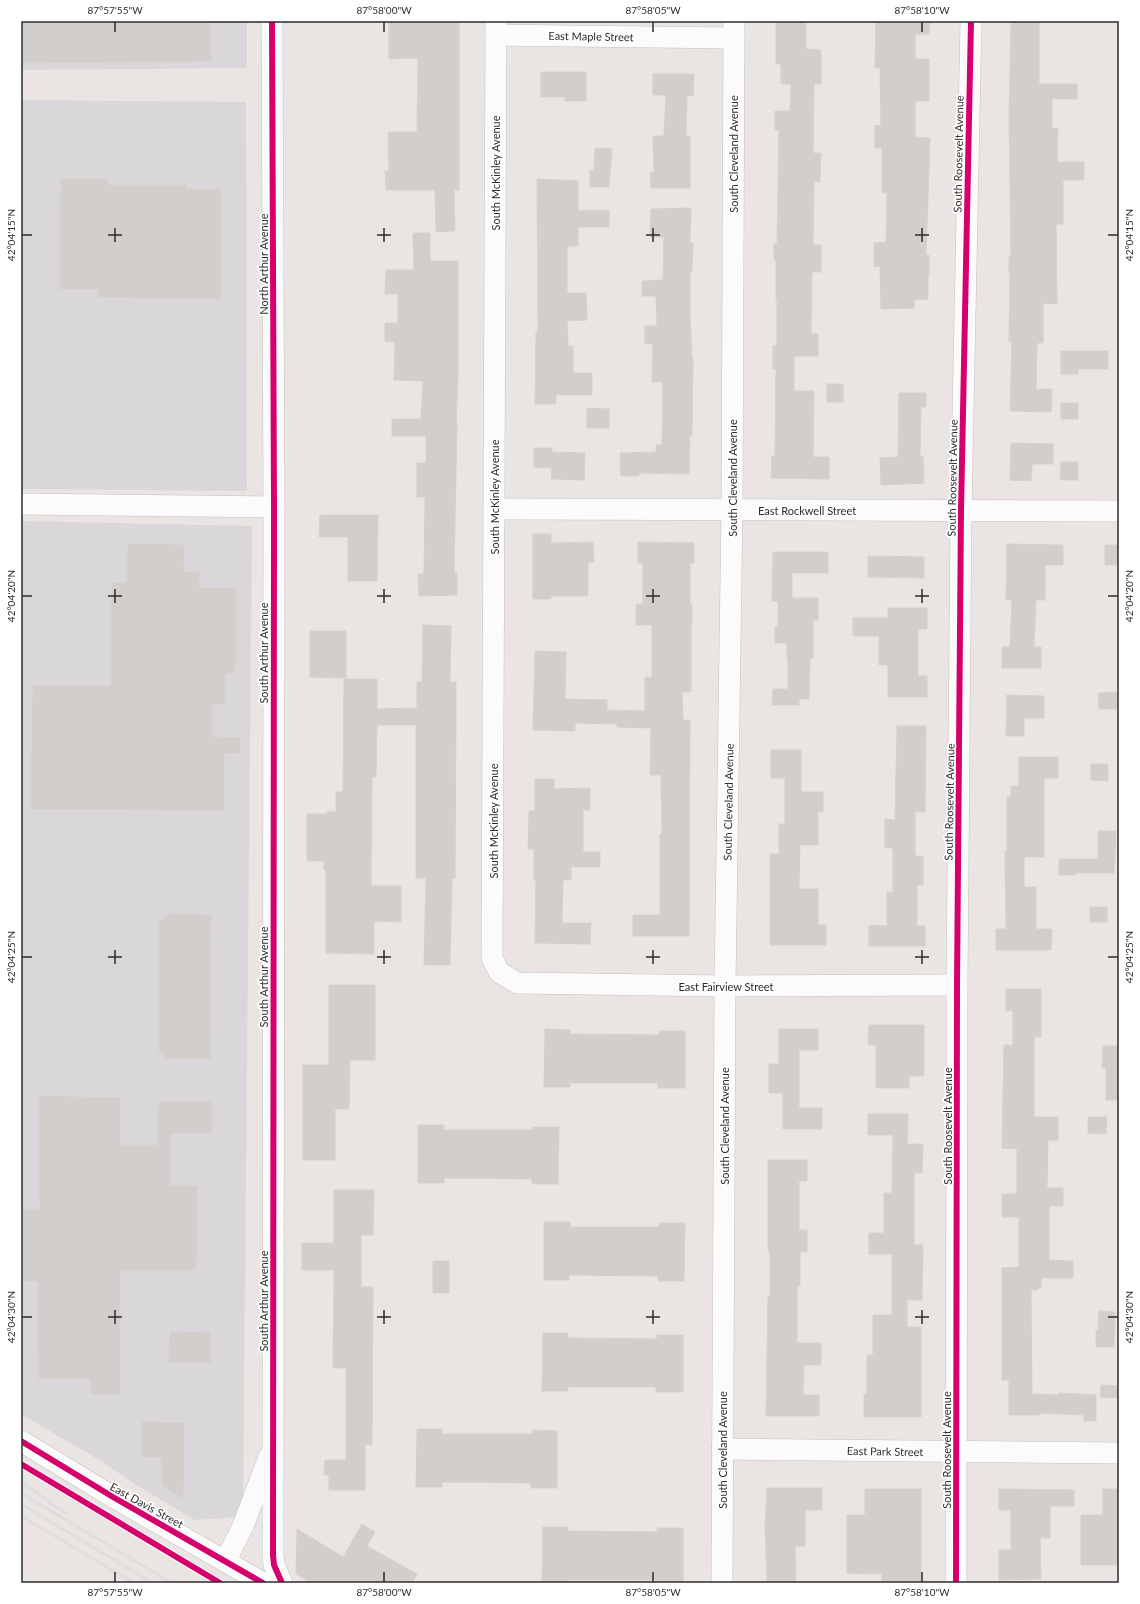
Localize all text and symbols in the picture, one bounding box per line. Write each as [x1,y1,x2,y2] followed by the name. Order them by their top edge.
[87,4,143,16] text: 87°57'55"W
[356,4,412,16] text: 87°58'00"W
[625,4,681,16] text: 87°58'05"W
[894,4,950,16] text: 87°58'10"W
[548,29,634,43] street label: East Maple Street
[727,95,740,213] street label: South Cleveland Avenue
[950,95,966,213] street label: South Roosevelt Avenue
[489,115,502,231] street label: South McKinley Avenue
[5,209,17,261] text: 42°04'15"N
[1123,209,1135,261] text: 42°04'15"N
[257,213,270,315] street label: North Arthur Avenue
[726,419,739,537] street label: South Cleveland Avenue
[944,419,960,537] street label: South Roosevelt Avenue
[488,439,501,555] street label: South McKinley Avenue
[758,504,856,517] street label: East Rockwell Street
[5,570,17,622] text: 42°04'20"N
[1123,570,1135,622] text: 42°04'20"N
[257,602,270,704] street label: South Arthur Avenue
[720,743,736,861] street label: South Cleveland Avenue
[941,743,957,861] street label: South Roosevelt Avenue
[487,763,500,879] street label: South McKinley Avenue
[257,926,270,1028] street label: South Arthur Avenue
[5,931,17,983] text: 42°04'25"N
[1123,931,1135,983] text: 42°04'25"N
[678,980,774,993] street label: East Fairview Street
[718,1067,731,1185] street label: South Cleveland Avenue
[941,1067,954,1185] street label: South Roosevelt Avenue
[257,1250,270,1352] street label: South Arthur Avenue
[5,1291,17,1343] text: 42°04'30"N
[1123,1291,1135,1343] text: 42°04'30"N
[716,1391,729,1509] street label: South Cleveland Avenue
[940,1391,953,1509] street label: South Roosevelt Avenue
[847,1444,923,1458] street label: East Park Street
[108,1480,186,1531] street label: East Davis Street
[87,1586,143,1598] text: 87°57'55"W
[356,1586,412,1598] text: 87°58'00"W
[625,1586,681,1598] text: 87°58'05"W
[894,1586,950,1598] text: 87°58'10"W

